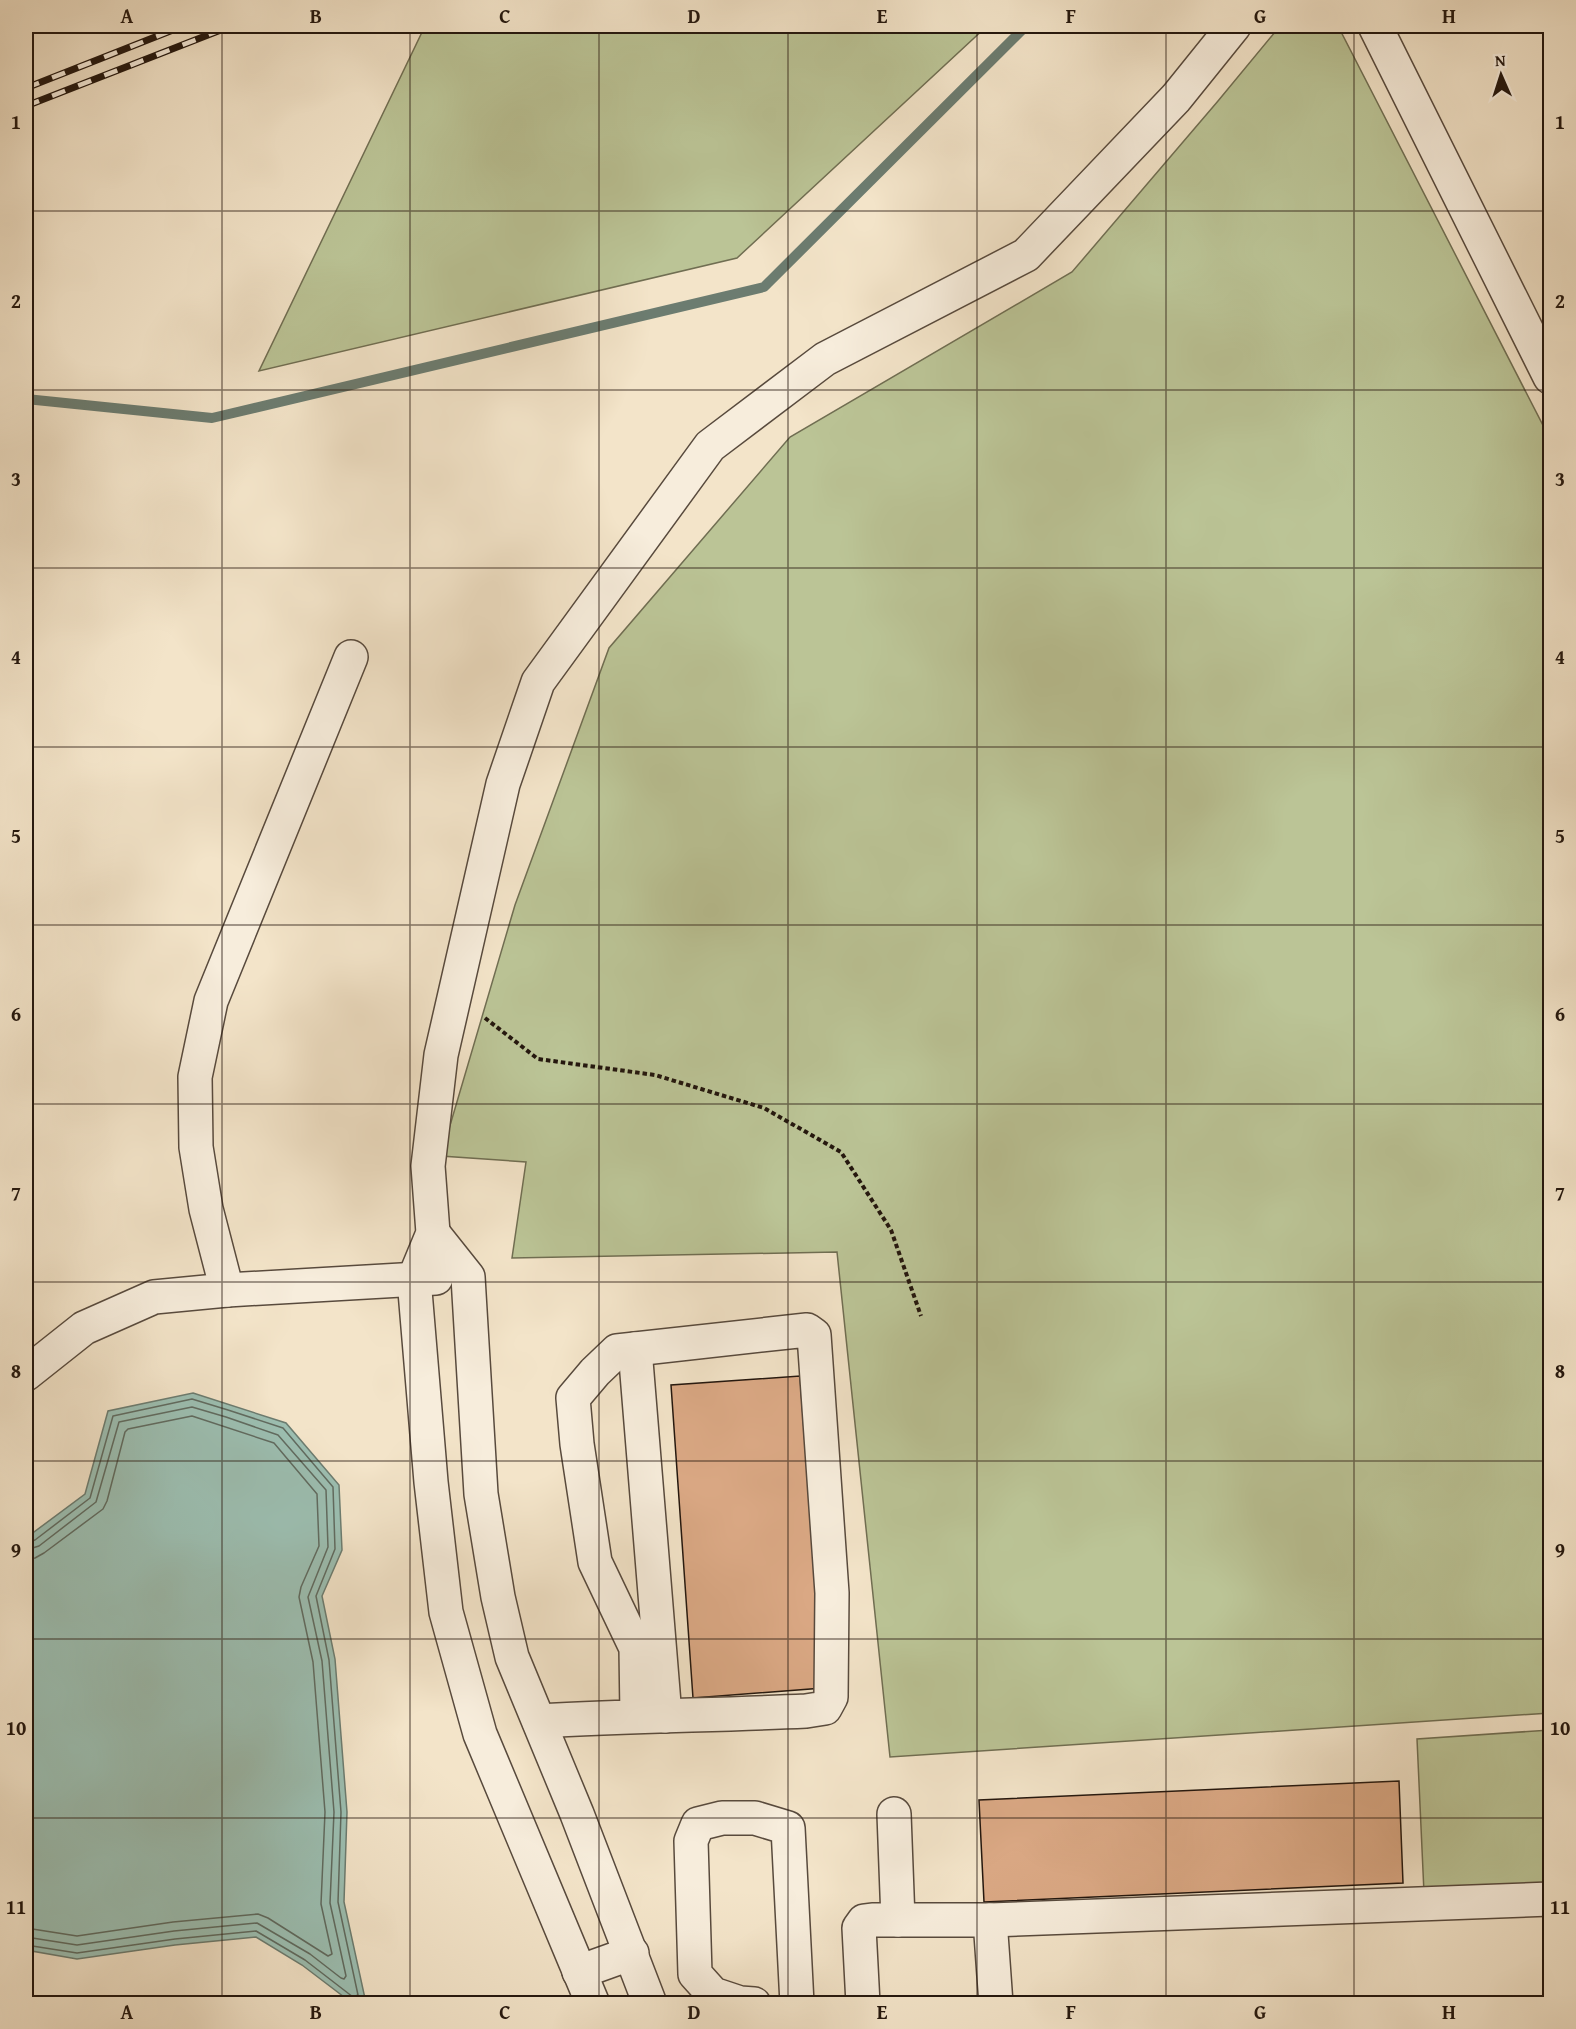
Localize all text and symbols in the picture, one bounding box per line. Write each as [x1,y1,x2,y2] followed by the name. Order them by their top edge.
[121,1,134,30] text: A
[310,1,322,30] text: B
[499,1,511,30] text: C
[687,1,701,30] text: D
[877,1,888,30] text: E
[1066,1,1076,30] text: F
[1254,1,1266,30] text: G
[1442,1,1456,30] text: H
[1471,45,1531,105] north arrow
[1494,48,1506,72] text: N
[11,107,21,136] text: 1
[1555,107,1565,136] text: 1
[11,286,21,315] text: 2
[1555,286,1565,315] text: 2
[11,464,21,493] text: 3
[1555,464,1565,493] text: 3
[11,642,21,671] text: 4
[1555,642,1565,671] text: 4
[11,821,21,850] text: 5
[1555,821,1565,850] text: 5
[11,999,21,1028] text: 6
[1555,999,1565,1028] text: 6
[11,1178,21,1207] text: 7
[1555,1178,1565,1207] text: 7
[11,1356,21,1385] text: 8
[1555,1356,1565,1385] text: 8
[11,1535,21,1564] text: 9
[1555,1535,1565,1564] text: 9
[6,1713,26,1742] text: 10
[1550,1713,1570,1742] text: 10
[6,1892,26,1921] text: 11
[1550,1892,1570,1921] text: 11
[121,1997,134,2026] text: A
[310,1997,322,2026] text: B
[499,1997,511,2026] text: C
[687,1997,701,2026] text: D
[877,1997,888,2026] text: E
[1066,1997,1076,2026] text: F
[1254,1997,1266,2026] text: G
[1442,1997,1456,2026] text: H

